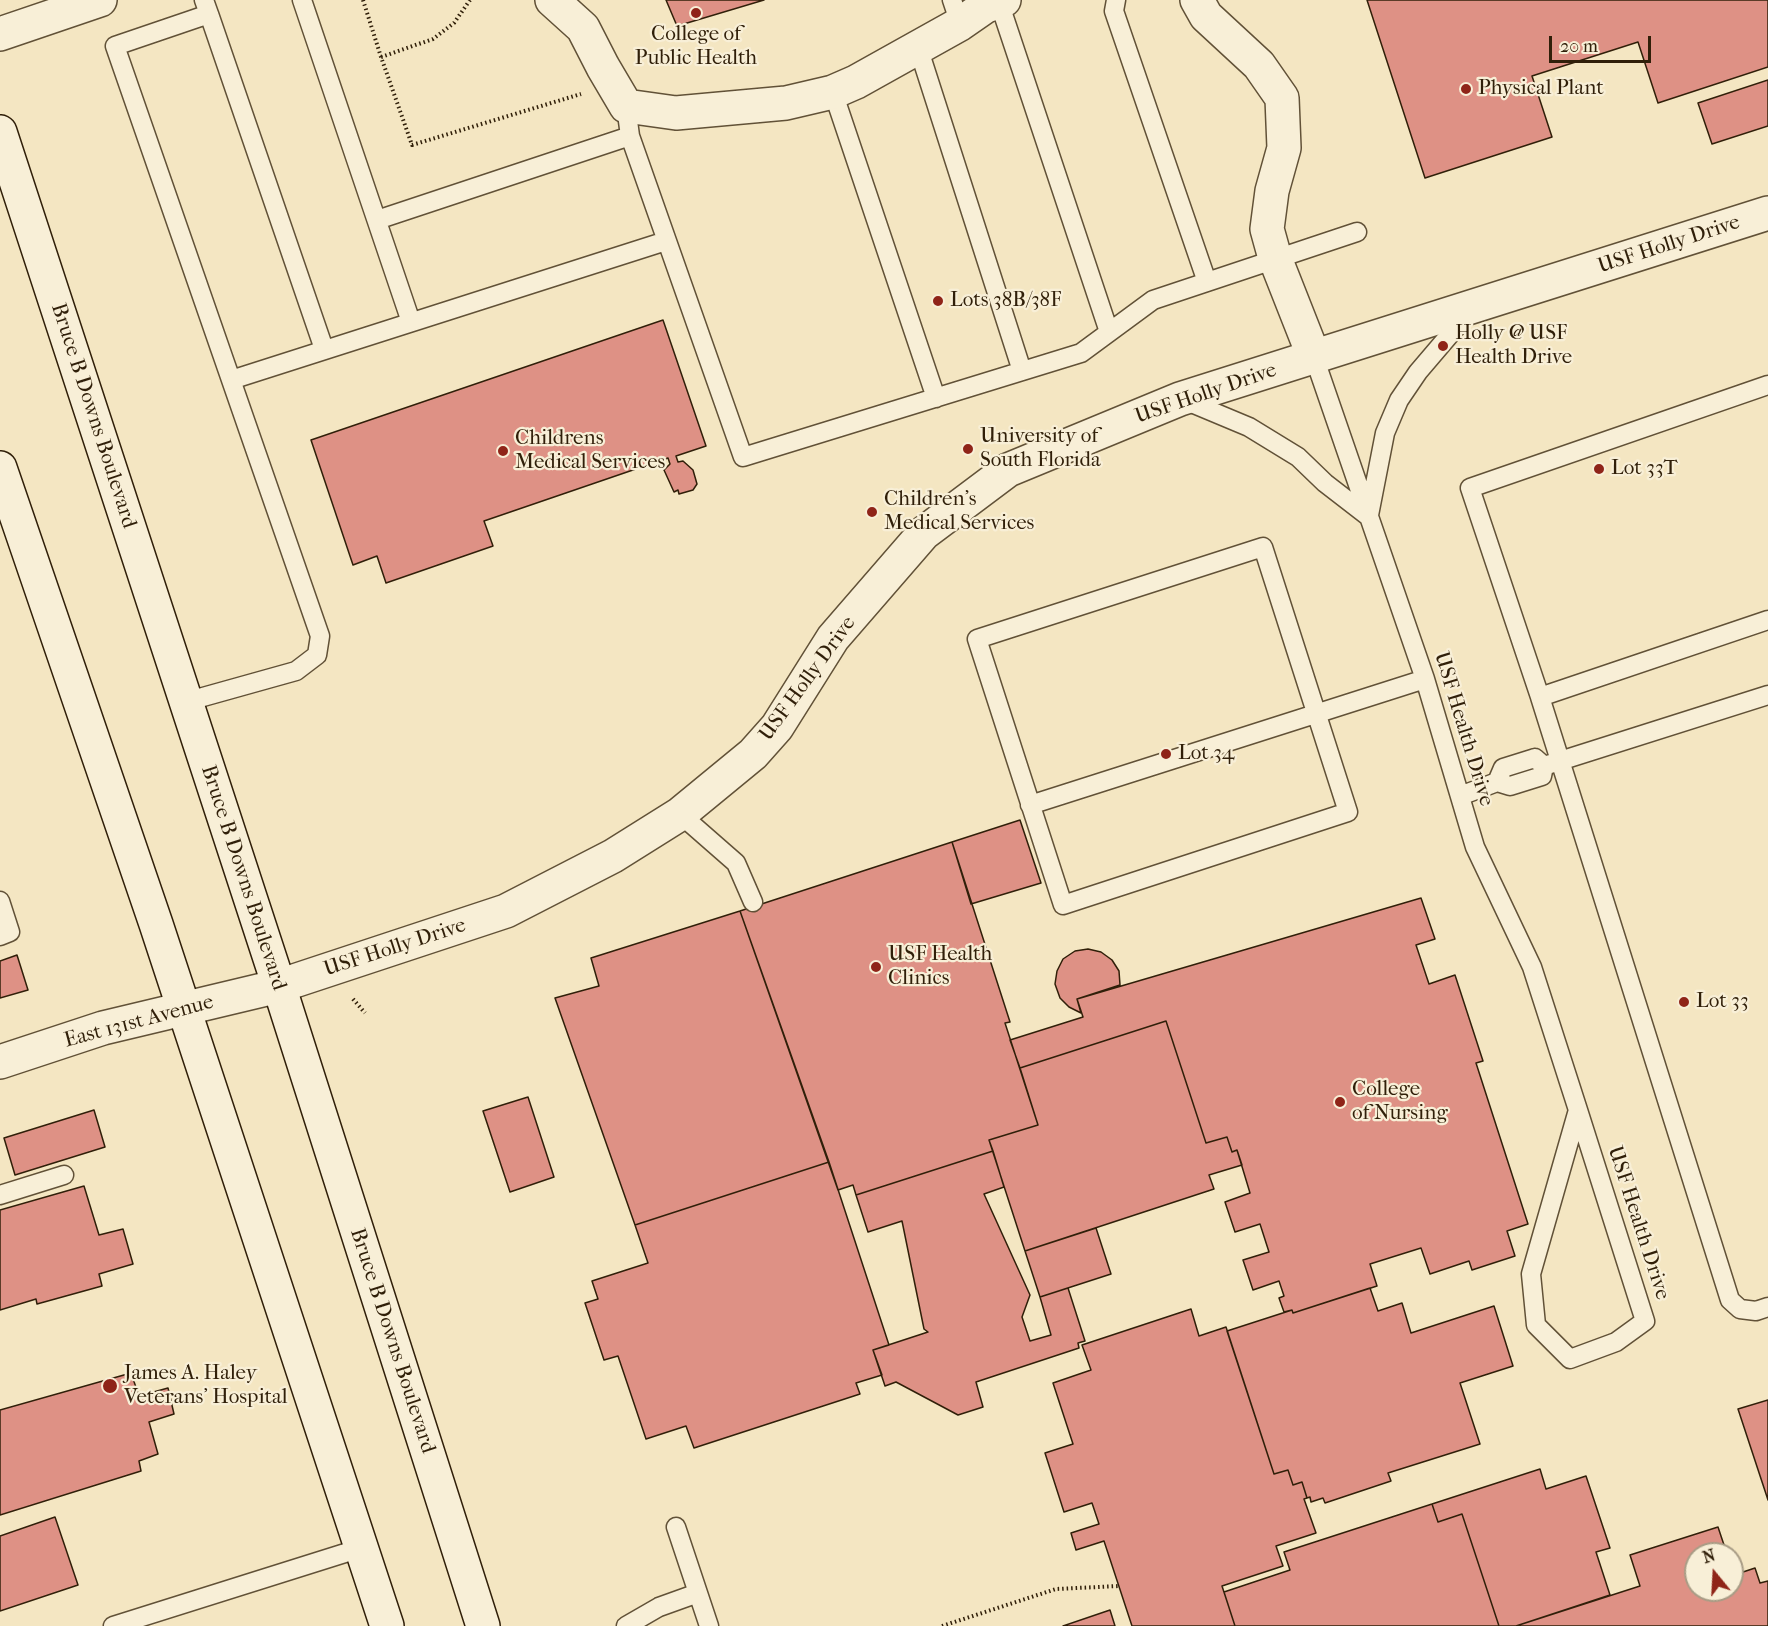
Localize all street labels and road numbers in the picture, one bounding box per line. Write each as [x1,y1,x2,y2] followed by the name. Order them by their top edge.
[1595,210,1743,280] street label: USF Holly Drive
[45,300,141,532] street label: Bruce B Downs Boulevard
[1132,358,1280,430] street label: USF Holly Drive
[754,612,862,746] street label: USF Holly Drive
[1428,649,1498,809] street label: USF Health Drive
[195,762,291,994] street label: Bruce B Downs Boulevard
[321,913,469,983] street label: USF Holly Drive
[62,990,216,1054] street label: East 131st Avenue
[1601,1143,1675,1303] street label: USF Health Drive
[344,1225,440,1457] street label: Bruce B Downs Boulevard

